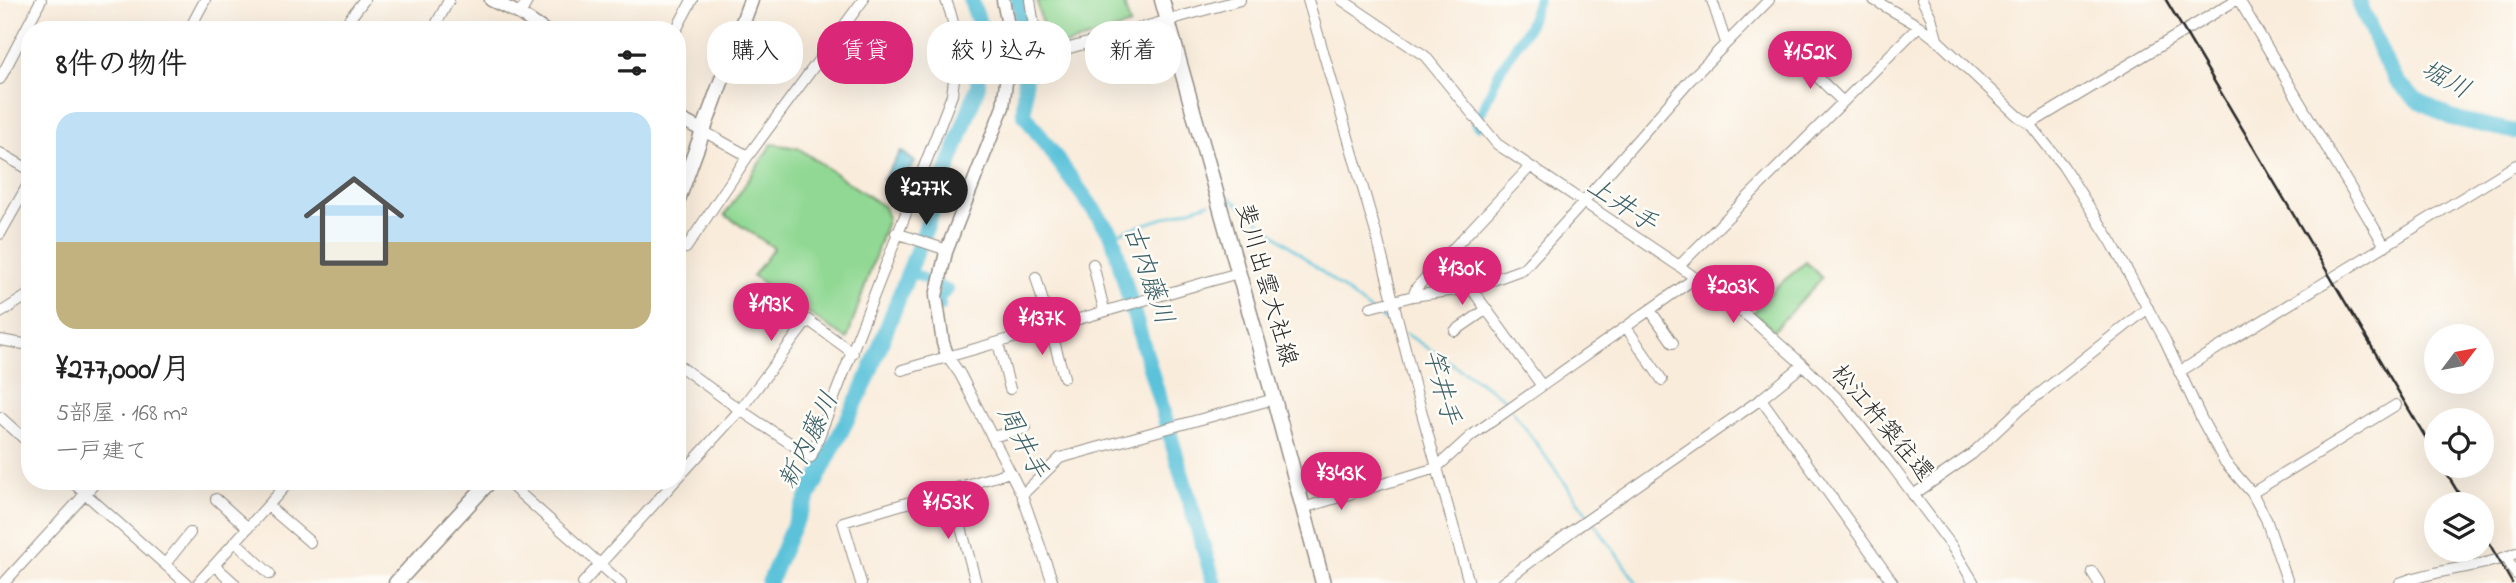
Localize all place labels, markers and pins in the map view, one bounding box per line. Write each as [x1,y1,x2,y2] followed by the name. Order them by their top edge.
[1761,32,1859,91] pin: ¥152K
[877,168,975,227] pin: ¥277K
[1413,247,1511,307] pin: ¥130K
[1684,266,1782,325] pin: ¥203K
[722,284,820,343] pin: ¥193K
[993,298,1091,357] pin: ¥137K
[1292,452,1390,512] pin: ¥343K
[899,482,997,541] pin: ¥153K

